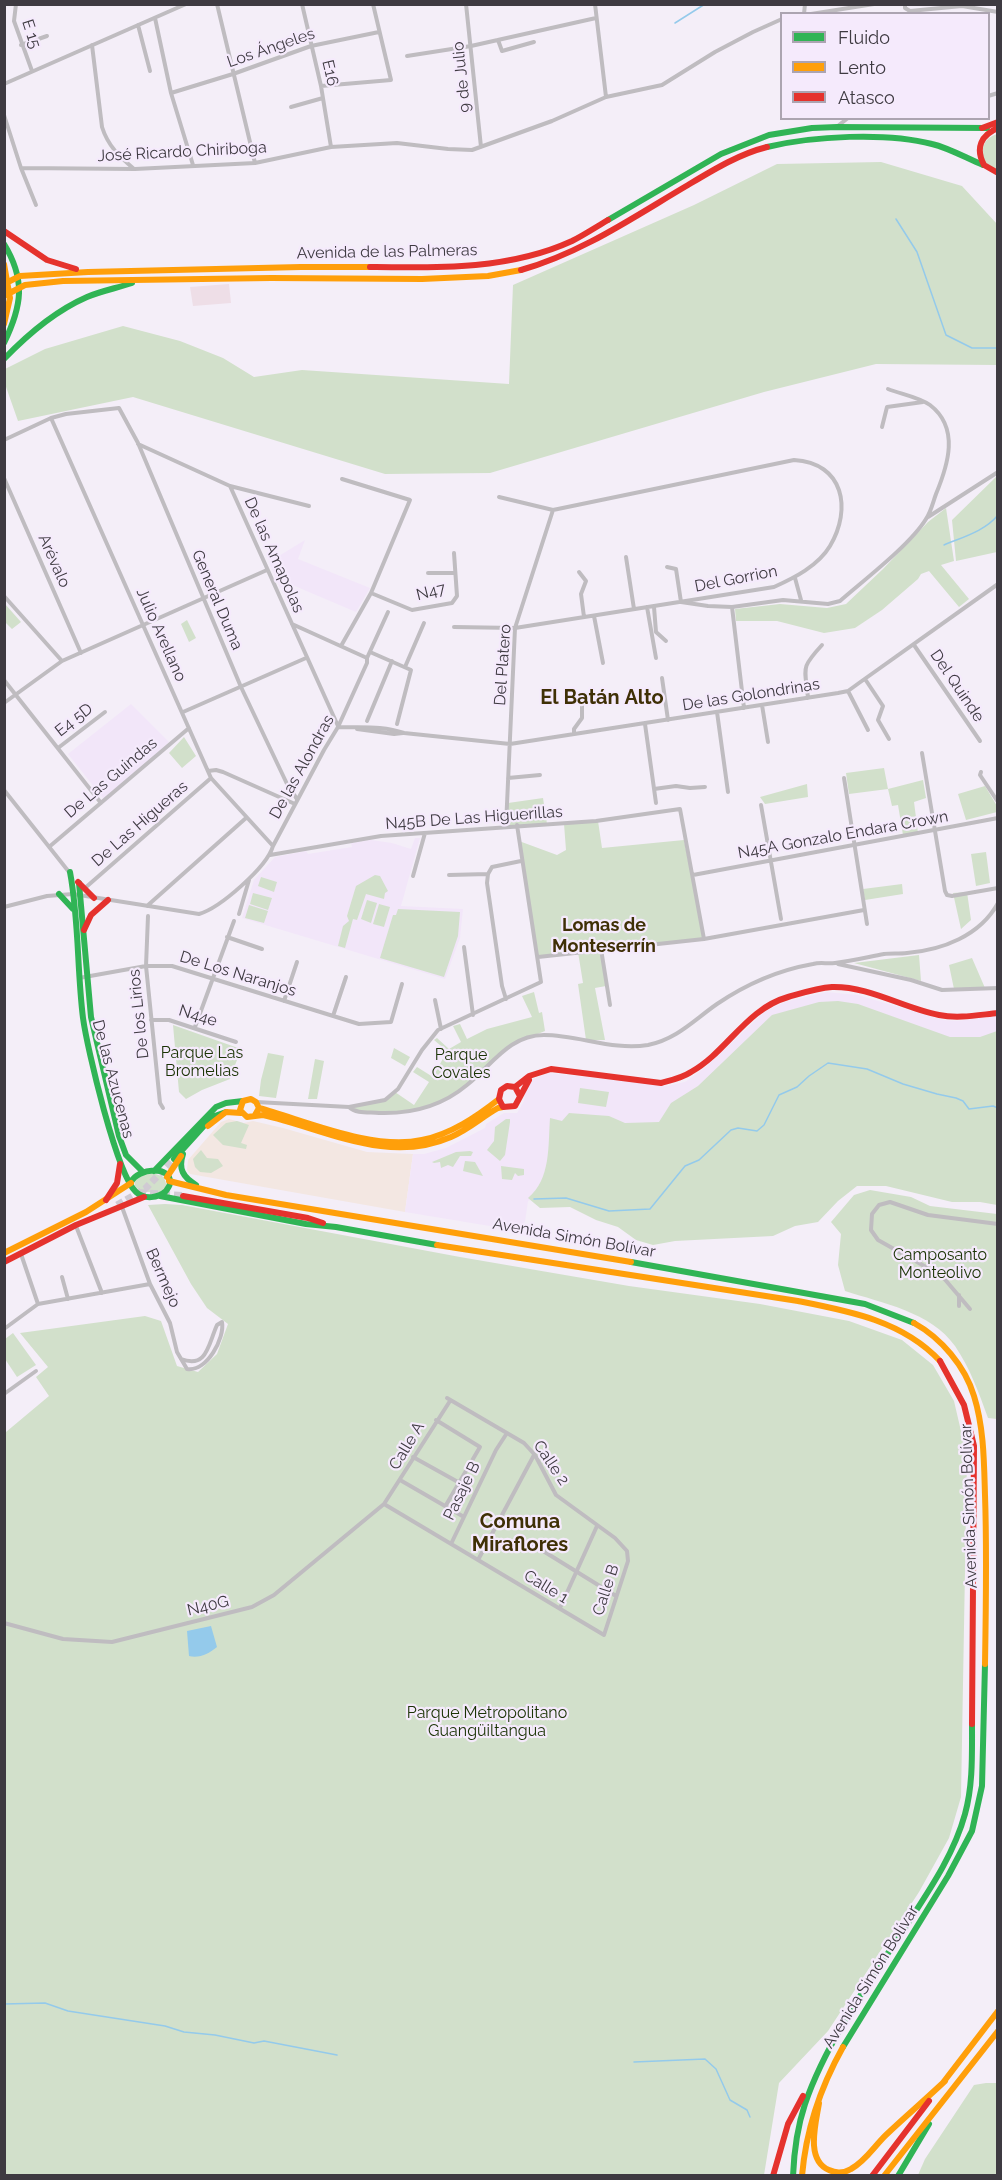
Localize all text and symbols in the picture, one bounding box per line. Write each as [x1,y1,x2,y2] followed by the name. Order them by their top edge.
[780,12,990,120] legend
[17,17,45,51] street label: E 15
[225,24,317,72] street label: Los Ángeles
[838,27,890,48] text: Fluido
[449,41,475,113] street label: 9 de Julio
[838,57,886,78] text: Lento
[318,58,342,88] street label: E16
[838,87,895,108] text: Atasco
[97,138,267,166] street label: José Ricardo Chiriboga
[296,241,478,263] street label: Avenida de las Palmeras
[240,494,308,616] street label: De las Amapolas
[34,531,74,591] street label: Arévalo
[187,547,247,653] street label: General Duma
[693,562,779,596] street label: Del Gorrion
[414,579,448,605] street label: N47
[132,585,190,685] street label: Julio Arellano
[491,624,515,706] street label: Del Platero
[926,646,988,726] street label: Del Quinde
[681,675,821,715] street label: De las Golondrinas
[540,686,664,710] district label: El Batán Alto
[51,699,97,741] street label: E4 5D
[266,712,338,822] street label: De las Alondras
[61,734,161,822] street label: De Las Guindas
[88,777,192,871] street label: De Las Higueras
[385,802,563,834] street label: N45B De Las Higuerillas
[736,807,950,863] street label: N45A Gonzalo Endara Crown
[552,915,656,958] district label: Lomas de Monteserrín
[177,947,299,1001] street label: De Los Naranjos
[125,968,153,1060] street label: De los Lirios
[176,1001,220,1031] street label: N44e
[88,1018,138,1140] street label: De las Azucenas
[161,1043,243,1081] park label: Parque Las Bromelias
[432,1045,490,1083] park label: Parque Covales
[491,1214,657,1262] street label: Avenida Simón Bolívar
[141,1245,185,1311] street label: Bermejo
[893,1245,987,1283] park label: Camposanto Monteolivo
[385,1418,429,1474] street label: Calle A
[957,1423,981,1589] street label: Avenida Simón Bolívar
[529,1437,573,1489] street label: Calle 2
[440,1459,484,1523] street label: Pasaje B
[472,1510,568,1557] district label: Comuna Miraflores
[589,1562,623,1618] street label: Calle B
[520,1566,572,1608] street label: Calle 1
[185,1592,231,1620] street label: N40G
[407,1703,567,1741] park label: Parque Metropolitano Guangüiltangua
[819,1902,923,2052] street label: Avenida Simón Bolívar

